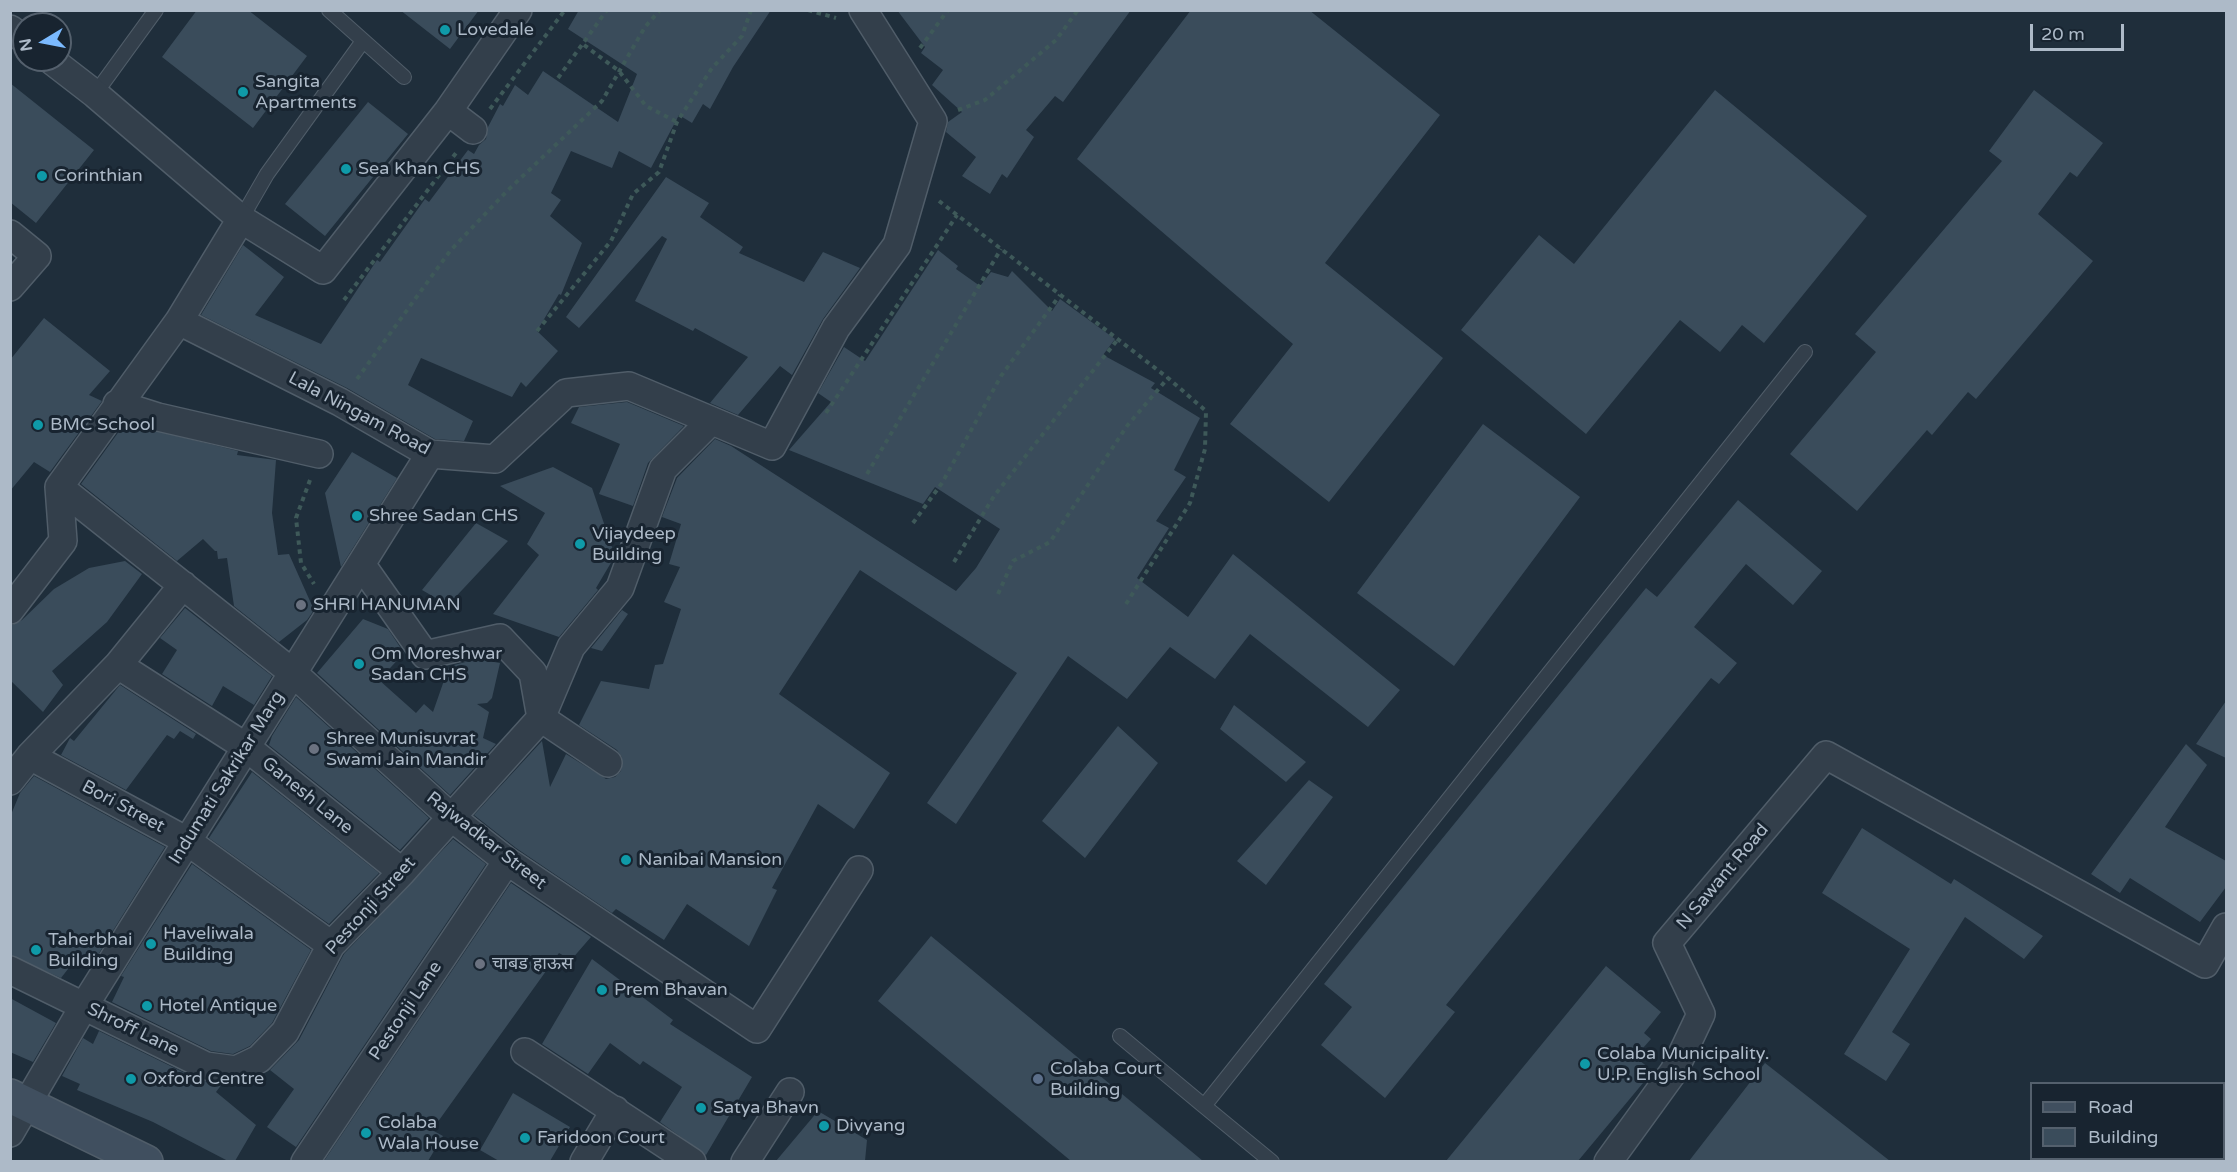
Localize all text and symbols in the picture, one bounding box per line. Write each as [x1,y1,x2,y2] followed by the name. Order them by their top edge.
[12,12,72,72] north arrow
[2033,12,2128,50] scale bar
[457,19,534,41] place label: Lovedale
[438,23,452,37] marker: Lovedale
[2041,23,2085,45] text: 20 m
[15,37,37,53] text: N
[255,71,357,113] place label: Sangita Apartments
[236,85,250,99] marker: Sangita Apartments
[358,158,480,180] place label: Sea Khan CHS
[339,162,353,176] marker: Sea Khan CHS
[54,165,143,187] place label: Corinthian
[35,169,49,183] marker: Corinthian
[284,368,434,460] street label: Lala Ningam Road
[50,414,155,436] place label: BMC School
[31,418,45,432] marker: BMC School
[369,505,518,527] place label: Shree Sadan CHS
[350,509,364,523] marker: Shree Sadan CHS
[592,523,676,566] place label: Vijaydeep Building
[573,537,587,551] marker: Vijaydeep Building
[313,594,461,616] place label: SHRI HANUMAN
[294,598,308,612] marker: SHRI HANUMAN
[371,643,502,686] place label: Om Moreshwar Sadan CHS
[352,657,366,671] marker: Om Moreshwar Sadan CHS
[165,688,289,868] street label: Indumati Sakrikar Marg
[326,728,486,771] place label: Shree Munisuvrat Swami Jain Mandir
[307,742,321,756] marker: Shree Munisuvrat Swami Jain Mandir
[257,753,357,839] street label: Ganesh Lane
[78,776,168,838] street label: Bori Street
[422,788,550,894] street label: Rajwadkar Street
[1672,820,1774,934] street label: N Sawant Road
[638,849,782,871] place label: Nanibai Mansion
[321,853,421,959] street label: Pestonji Street
[619,853,633,867] marker: Nanibai Mansion
[163,923,254,966] place label: Haveliwala Building
[48,929,133,972] place label: Taherbhai Building
[144,937,158,951] marker: Haveliwala Building
[29,943,43,957] marker: Taherbhai Building
[492,953,573,975] place label: चाबड हाऊस
[365,957,447,1065] street label: Pestonji Lane
[473,957,487,971] marker: चाबड हाऊस
[614,979,728,1001] place label: Prem Bhavan
[595,983,609,997] marker: Prem Bhavan
[159,995,277,1017] place label: Hotel Antique
[83,998,183,1062] street label: Shroff Lane
[140,999,154,1013] marker: Hotel Antique
[1597,1043,1769,1086] place label: Colaba Municipality. U.P. English School
[1578,1057,1592,1071] marker: Colaba Municipality. U.P. English School
[1050,1058,1162,1100] place label: Colaba Court Building
[143,1068,264,1090] place label: Oxford Centre
[124,1072,138,1086] marker: Oxford Centre
[1031,1072,1045,1086] marker: Colaba Court Building
[2030,1082,2225,1160] legend
[2088,1096,2133,1118] text: Road
[713,1097,819,1119] place label: Satya Bhavn
[694,1101,708,1115] marker: Satya Bhavn
[378,1112,479,1154] place label: Colaba Wala House
[836,1115,905,1137] place label: Divyang
[817,1119,831,1133] marker: Divyang
[359,1126,373,1140] marker: Colaba Wala House
[2088,1126,2158,1148] text: Building
[537,1127,665,1149] place label: Faridoon Court
[518,1131,532,1145] marker: Faridoon Court

